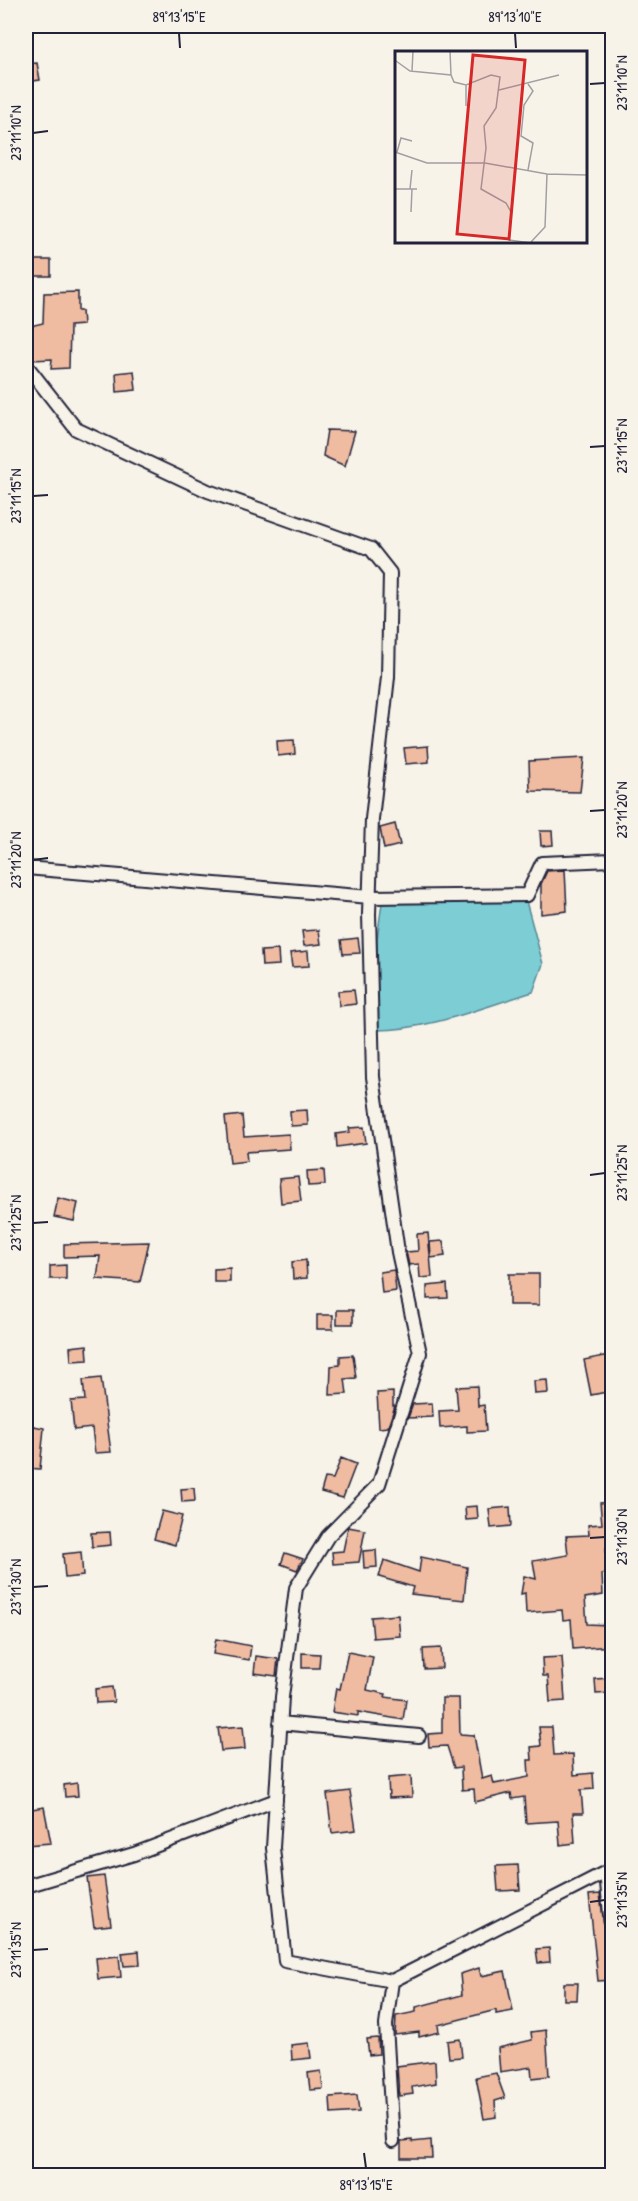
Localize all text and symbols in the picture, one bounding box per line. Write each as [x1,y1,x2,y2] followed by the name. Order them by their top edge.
[152,6,206,27] text: 89°13'15"E
[488,6,542,27] text: 89°13'10"E
[395,51,587,243] inset map
[611,55,632,111] text: 23°11'10"N
[5,105,26,161] text: 23°11'10"N
[611,419,632,473] text: 23°11'15"N
[5,469,26,523] text: 23°11'15"N
[611,782,632,838] text: 23°11'20"N
[5,832,26,888] text: 23°11'20"N
[611,1145,632,1201] text: 23°11'25"N
[5,1195,26,1251] text: 23°11'25"N
[611,1509,632,1565] text: 23°11'30"N
[5,1559,26,1615] text: 23°11'30"N
[611,1872,632,1928] text: 23°11'35"N
[5,1922,26,1978] text: 23°11'35"N
[339,2174,393,2195] text: 89°13'15"E

